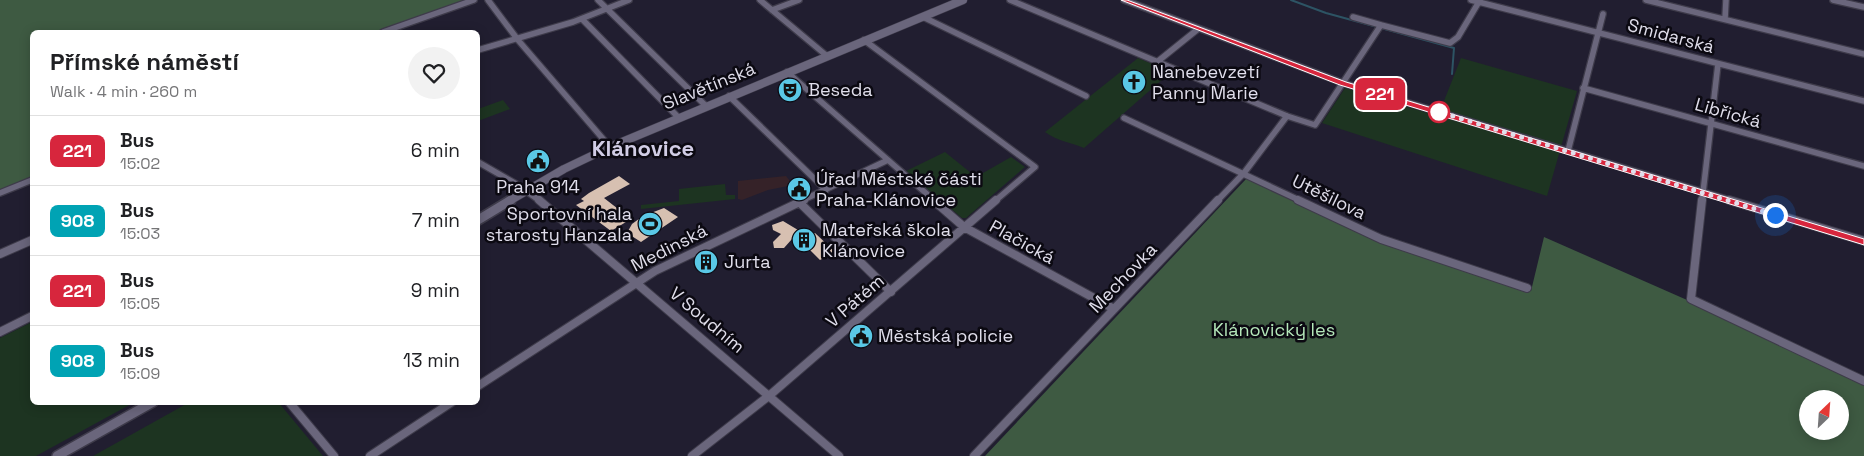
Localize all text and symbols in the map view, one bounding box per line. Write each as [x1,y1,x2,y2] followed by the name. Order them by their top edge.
[1625,13,1717,58] street label: Smidarská
[50,46,239,77] text: Přímské náměstí
[408,47,460,99] button: heart
[659,57,759,115] street label: Slavětínská
[1152,60,1260,104] place label: Nanebevzetí Panny Marie
[1121,69,1147,95] church icon: Nanebevzetí Panny Marie
[777,77,803,103] theatre icon: Beseda
[808,78,873,101] place label: Beseda
[1351,78,1409,110] line badge: 221
[50,81,197,102] text: Walk · 4 min · 260 m
[1365,82,1395,105] text: 221
[1692,92,1764,133] street label: Libřická
[1428,101,1450,123] unlabelled marker
[120,128,154,153] text: Bus
[592,134,694,162] district label: Klánovice
[411,138,460,163] text: 6 min
[63,139,92,162] text: 221
[525,148,551,174] public building icon: Praha 914
[120,153,160,174] text: 15:02
[816,167,982,211] place label: Úřad Městské části Praha-Klánovice
[1288,169,1370,224] street label: Utěšilova
[496,175,580,198] place label: Praha 914
[786,176,812,202] public building icon: Úřad Městské části Praha-Klánovice
[120,198,154,223] text: Bus
[486,202,632,246] place label: Sportovní hala starosty Hanzala
[1763,203,1788,228] your location
[412,208,460,233] text: 7 min
[61,209,94,232] text: 908
[637,211,663,237] sports icon: Sportovní hala starosty Hanzala
[986,214,1059,269] street label: Plačická
[822,218,951,262] place label: Mateřská škola Klánovice
[627,219,711,277] street label: Medinská
[120,223,160,244] text: 15:03
[791,227,817,253] building icon: Mateřská škola Klánovice
[1084,238,1162,317] street label: Mechovka
[693,249,719,275] building icon: Jurta
[724,250,771,273] place label: Jurta
[120,268,154,293] text: Bus
[821,269,889,332] street label: V Pátém
[411,278,460,303] text: 9 min
[63,279,92,302] text: 221
[665,281,750,358] street label: V Soudním
[120,293,160,314] text: 15:05
[1213,318,1335,341] park label: Klánovický les
[848,323,874,349] public building icon: Městská policie
[878,324,1013,347] place label: Městská policie
[120,338,154,363] text: Bus
[403,348,460,373] text: 13 min
[61,349,94,372] text: 908
[120,363,160,384] text: 15:09
[1799,390,1849,440] north arrow
[1799,390,1849,440] map controls

